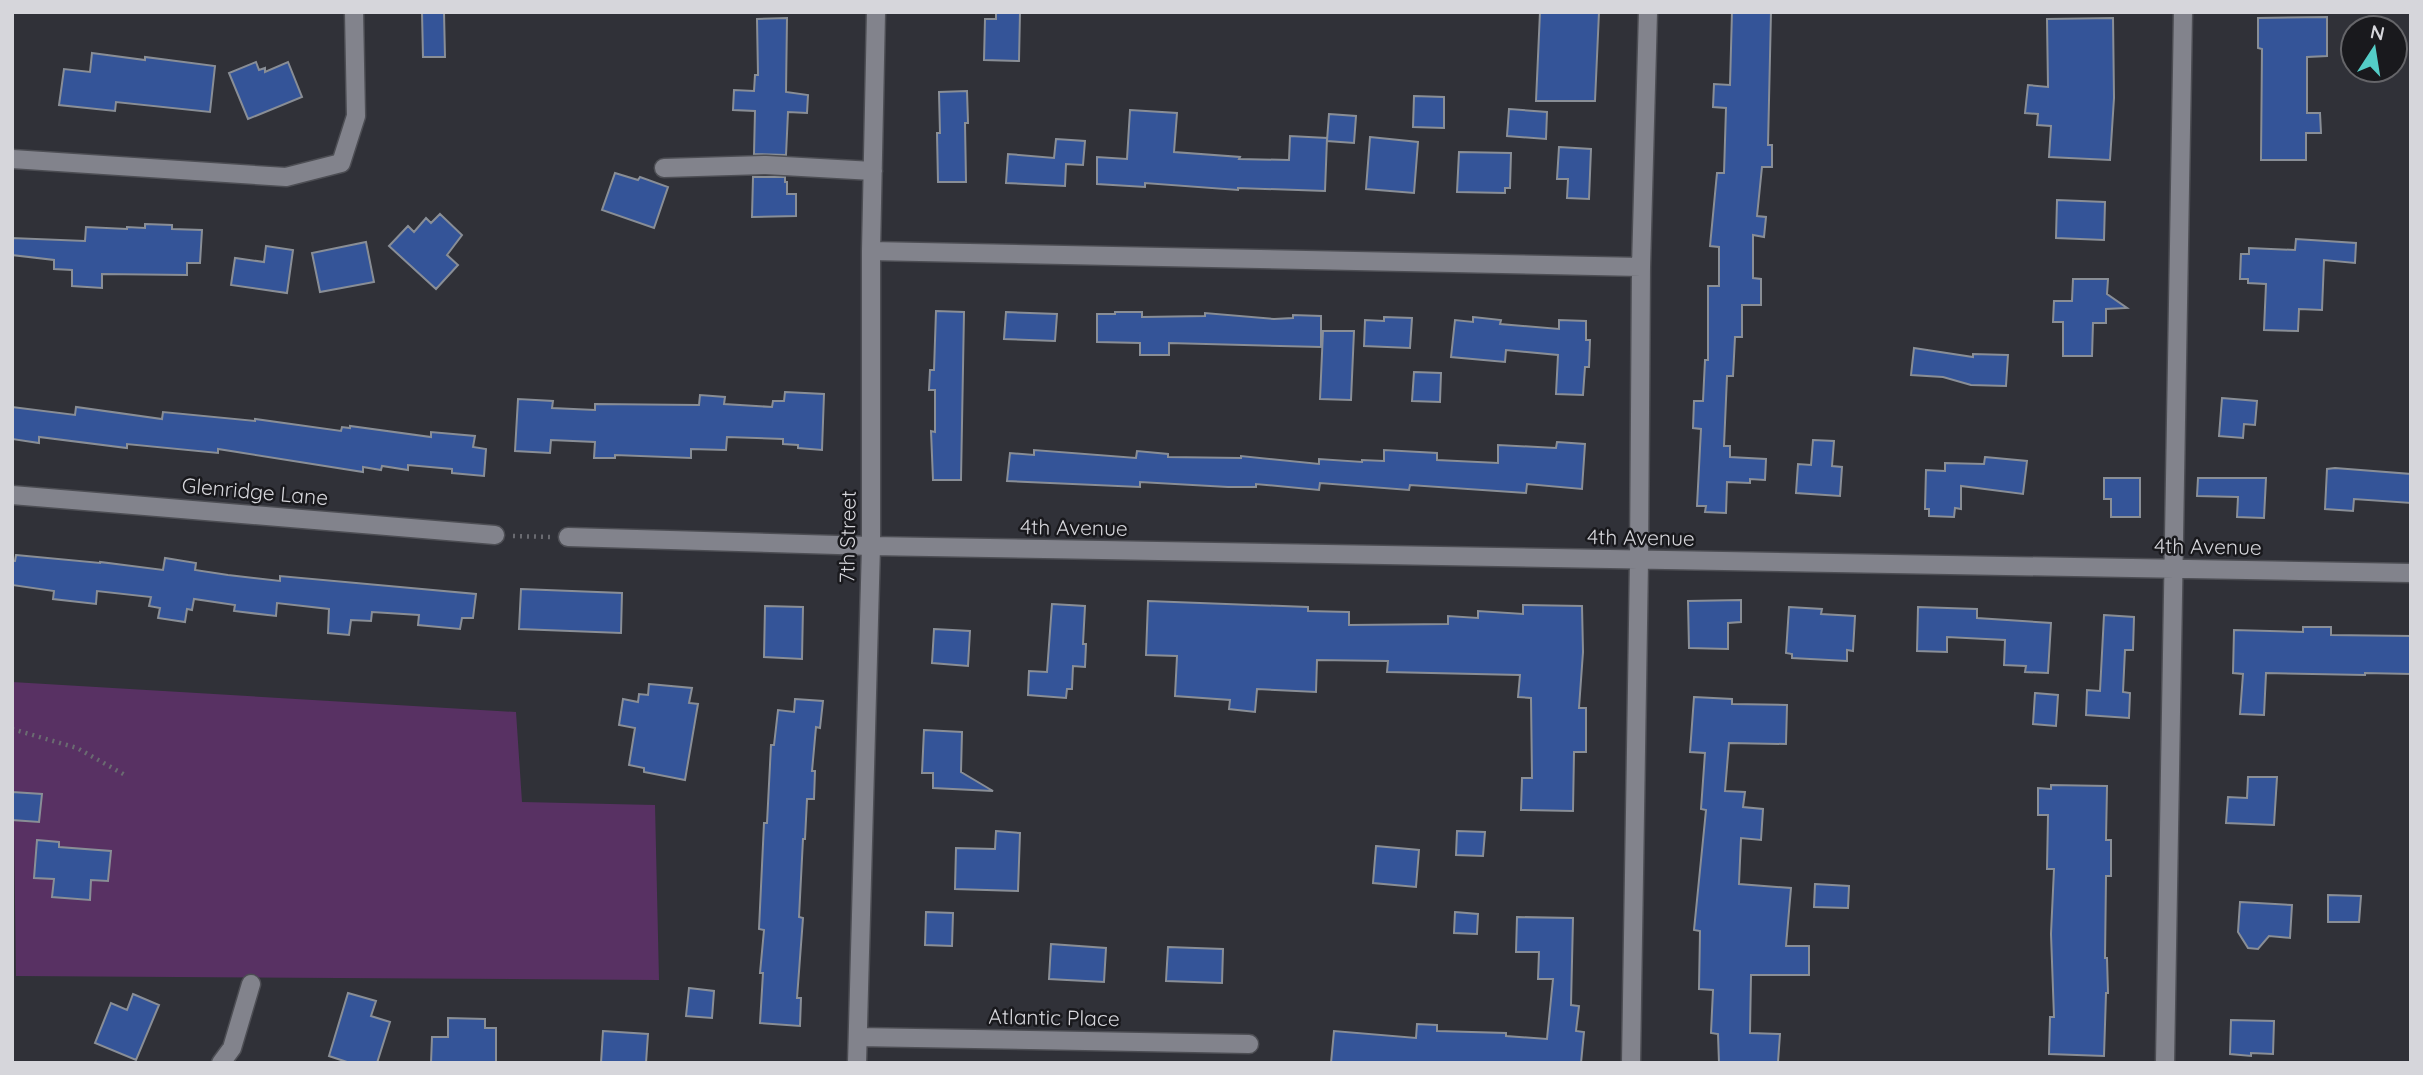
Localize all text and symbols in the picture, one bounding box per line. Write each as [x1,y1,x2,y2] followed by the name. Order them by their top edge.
[2339,14,2409,84] north arrow
[2368,19,2387,46] text: N
[181,472,329,510] street label: Glenridge Lane
[833,490,861,584] street label: 7th Street
[1020,513,1128,541] street label: 4th Avenue
[1587,523,1695,551] street label: 4th Avenue
[2154,532,2262,560] street label: 4th Avenue
[988,1003,1120,1031] street label: Atlantic Place

